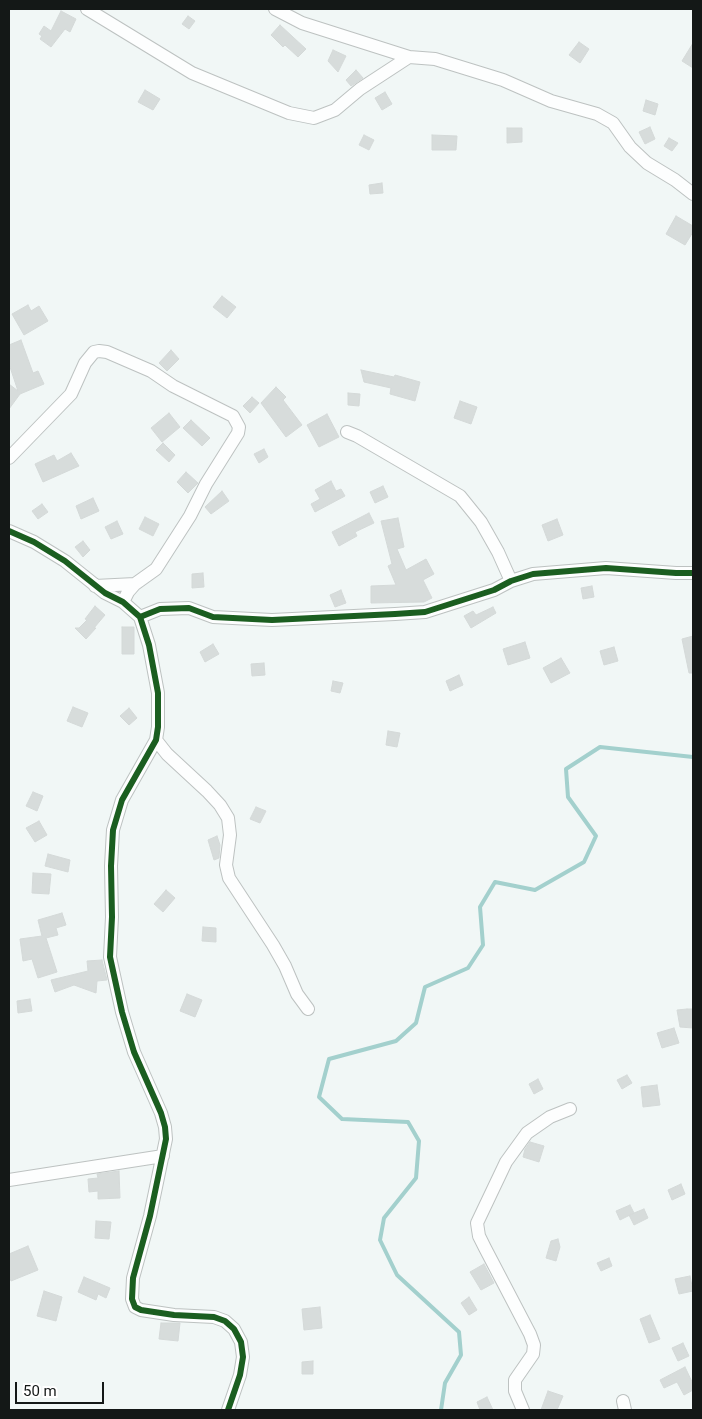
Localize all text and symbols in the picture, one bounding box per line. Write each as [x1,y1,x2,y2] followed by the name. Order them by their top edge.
[18,1372,106,1404] scale bar
[23,1382,57,1400] text: 50 m

